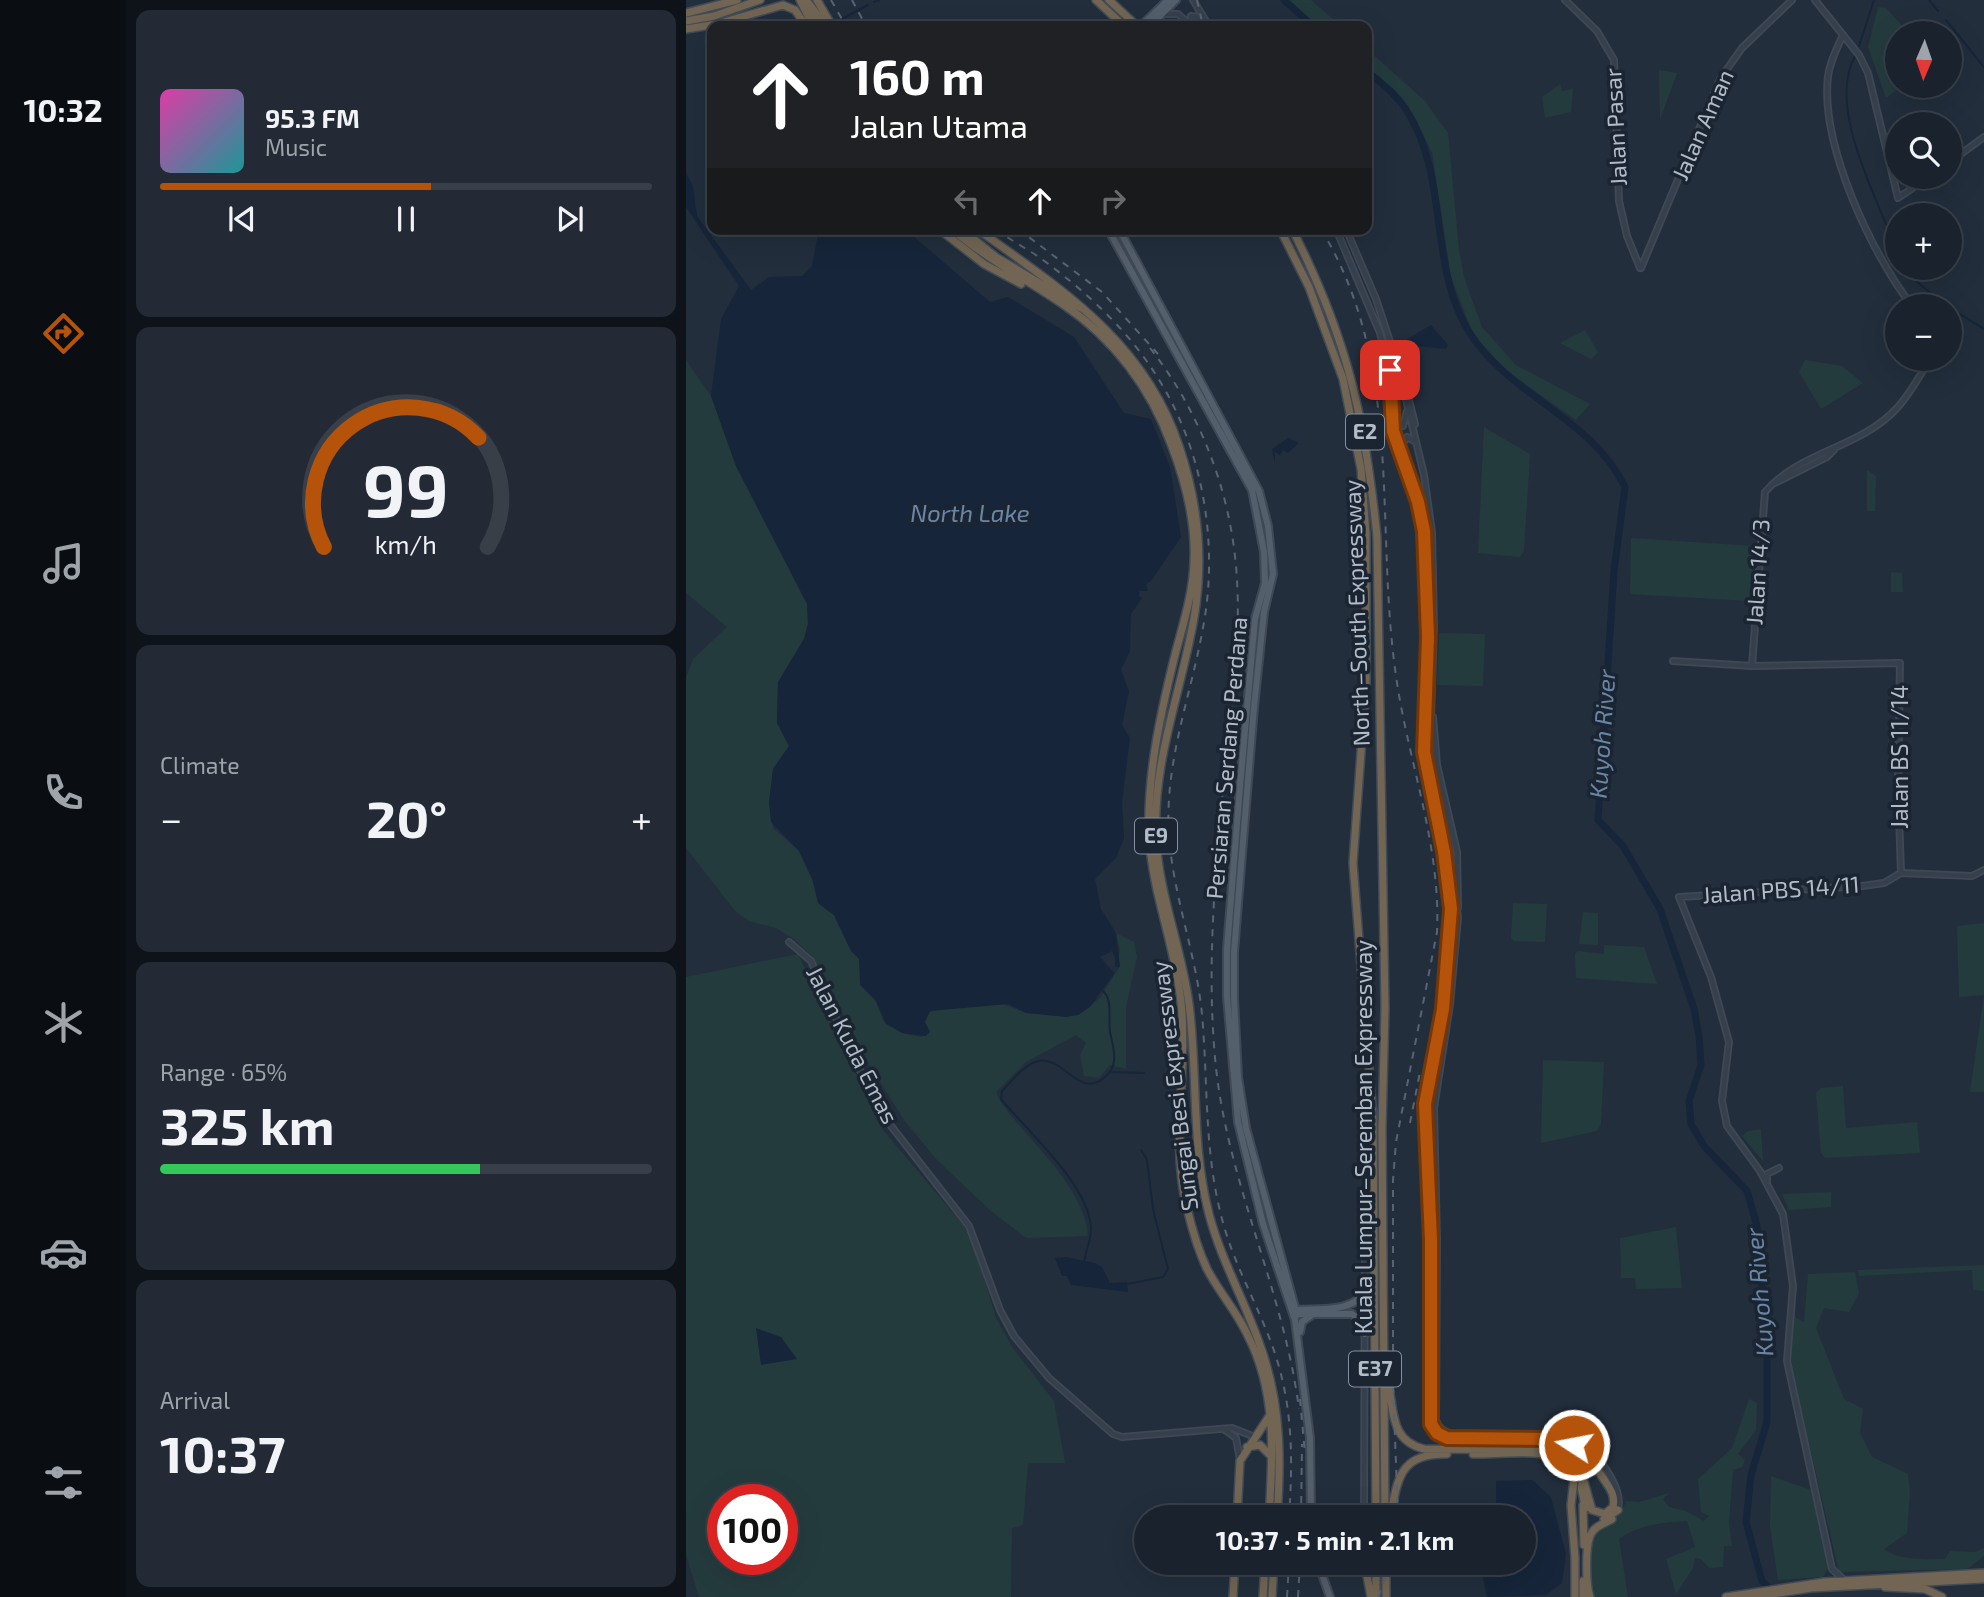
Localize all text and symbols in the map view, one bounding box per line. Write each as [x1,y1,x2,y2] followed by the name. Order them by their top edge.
[1885,21,1962,98] north arrow
[1885,21,1962,371] map controls
[850,46,985,105] text: 160 m
[735,49,826,140] icon: ahead
[1665,65,1739,184] street label: Jalan Aman
[1598,67,1632,187] street label: Jalan Pasar
[24,90,102,128] text: 10:32
[265,102,360,133] text: 95.3 FM
[850,106,1028,144] text: Jalan Utama
[1885,112,1962,189] button: search
[265,133,327,161] text: Music
[948,182,986,220] icon: left
[1021,182,1059,220] icon: ahead
[1094,182,1132,220] icon: right
[223,200,261,238] icon: previous
[387,200,425,238] icon: pause
[551,200,589,238] icon: next
[1885,203,1962,280] button: +
[1885,294,1962,371] button: −
[39,309,88,358] icon: directions
[1360,340,1420,400] pin
[1371,351,1409,389] icon: arrive
[1346,414,1384,450] road number: E2
[363,445,449,533] text: 99
[1337,479,1375,747] street label: North–South Expressway
[910,498,1030,527] water label: North Lake
[1739,518,1775,626] street label: Jalan 14/3
[375,529,437,559] text: km/h
[39,539,88,588] icon: music
[1200,616,1252,900] street label: Persiaran Serdang Perdana
[1583,668,1621,799] water label: Kuyoh River
[1885,685,1913,829] street label: Jalan BS 11/14
[160,751,240,779] text: Climate
[39,768,88,817] icon: phone
[366,786,447,848] text: 20°
[160,795,182,841] text: −
[631,795,652,841] text: +
[1135,818,1177,854] road number: E9
[1701,870,1861,908] street label: Jalan PBS 14/11
[1349,940,1377,1334] street label: Kuala Lumpur–Seremban Expressway
[1145,960,1203,1213] street label: Sungai Besi Expressway
[801,961,905,1128] street label: Jalan Kuda Emas
[39,998,88,1047] icon: climate
[160,1058,287,1086] text: Range · 65%
[160,1093,335,1155] text: 325 km
[1738,1226,1779,1358] water label: Kuyoh River
[39,1228,88,1277] icon: car
[1349,1352,1401,1386] road number: E37
[160,1386,230,1414] text: Arrival
[1537,1408,1611,1482] position arrow
[160,1421,286,1483] text: 10:37
[39,1458,88,1507] icon: filters
[707,1484,798,1575] speed limit sign: 100
[1216,1524,1454,1555] text: 10:37 · 5 min · 2.1 km

